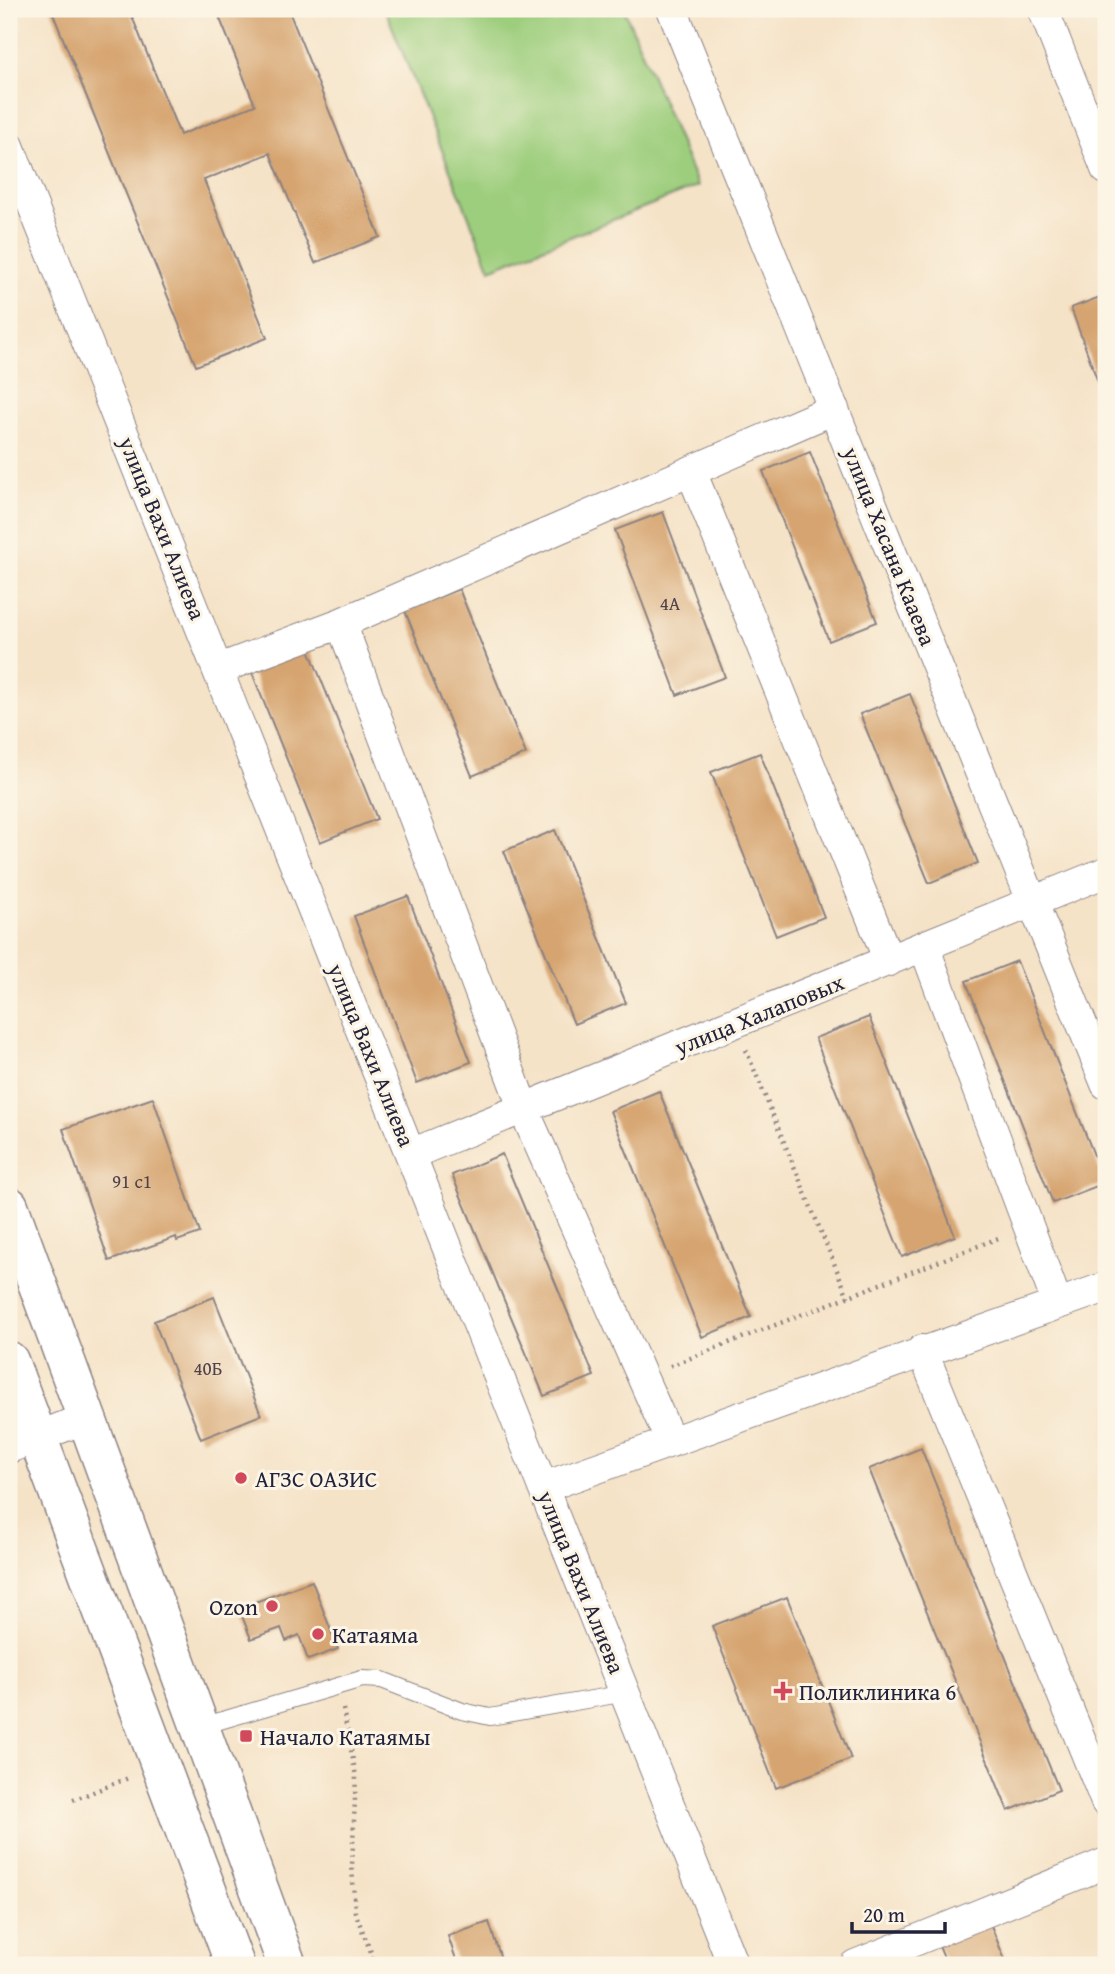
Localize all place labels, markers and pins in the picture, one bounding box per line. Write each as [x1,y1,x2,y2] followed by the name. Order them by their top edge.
[255,1462,377,1495] place label: АГЗС ОАЗИС
[233,1470,249,1486] marker: АГЗС ОАЗИС
[209,1590,258,1623] place label: Ozon
[264,1598,280,1614] marker: Ozon
[332,1618,418,1651] place label: Катаяма
[310,1626,326,1642] marker: Катаяма
[799,1675,956,1708] place label: Поликлиника 6
[773,1681,793,1701] marker: Поликлиника 6
[260,1720,430,1753] place label: Начало Катаямы
[238,1728,254,1744] marker: Начало Катаямы

